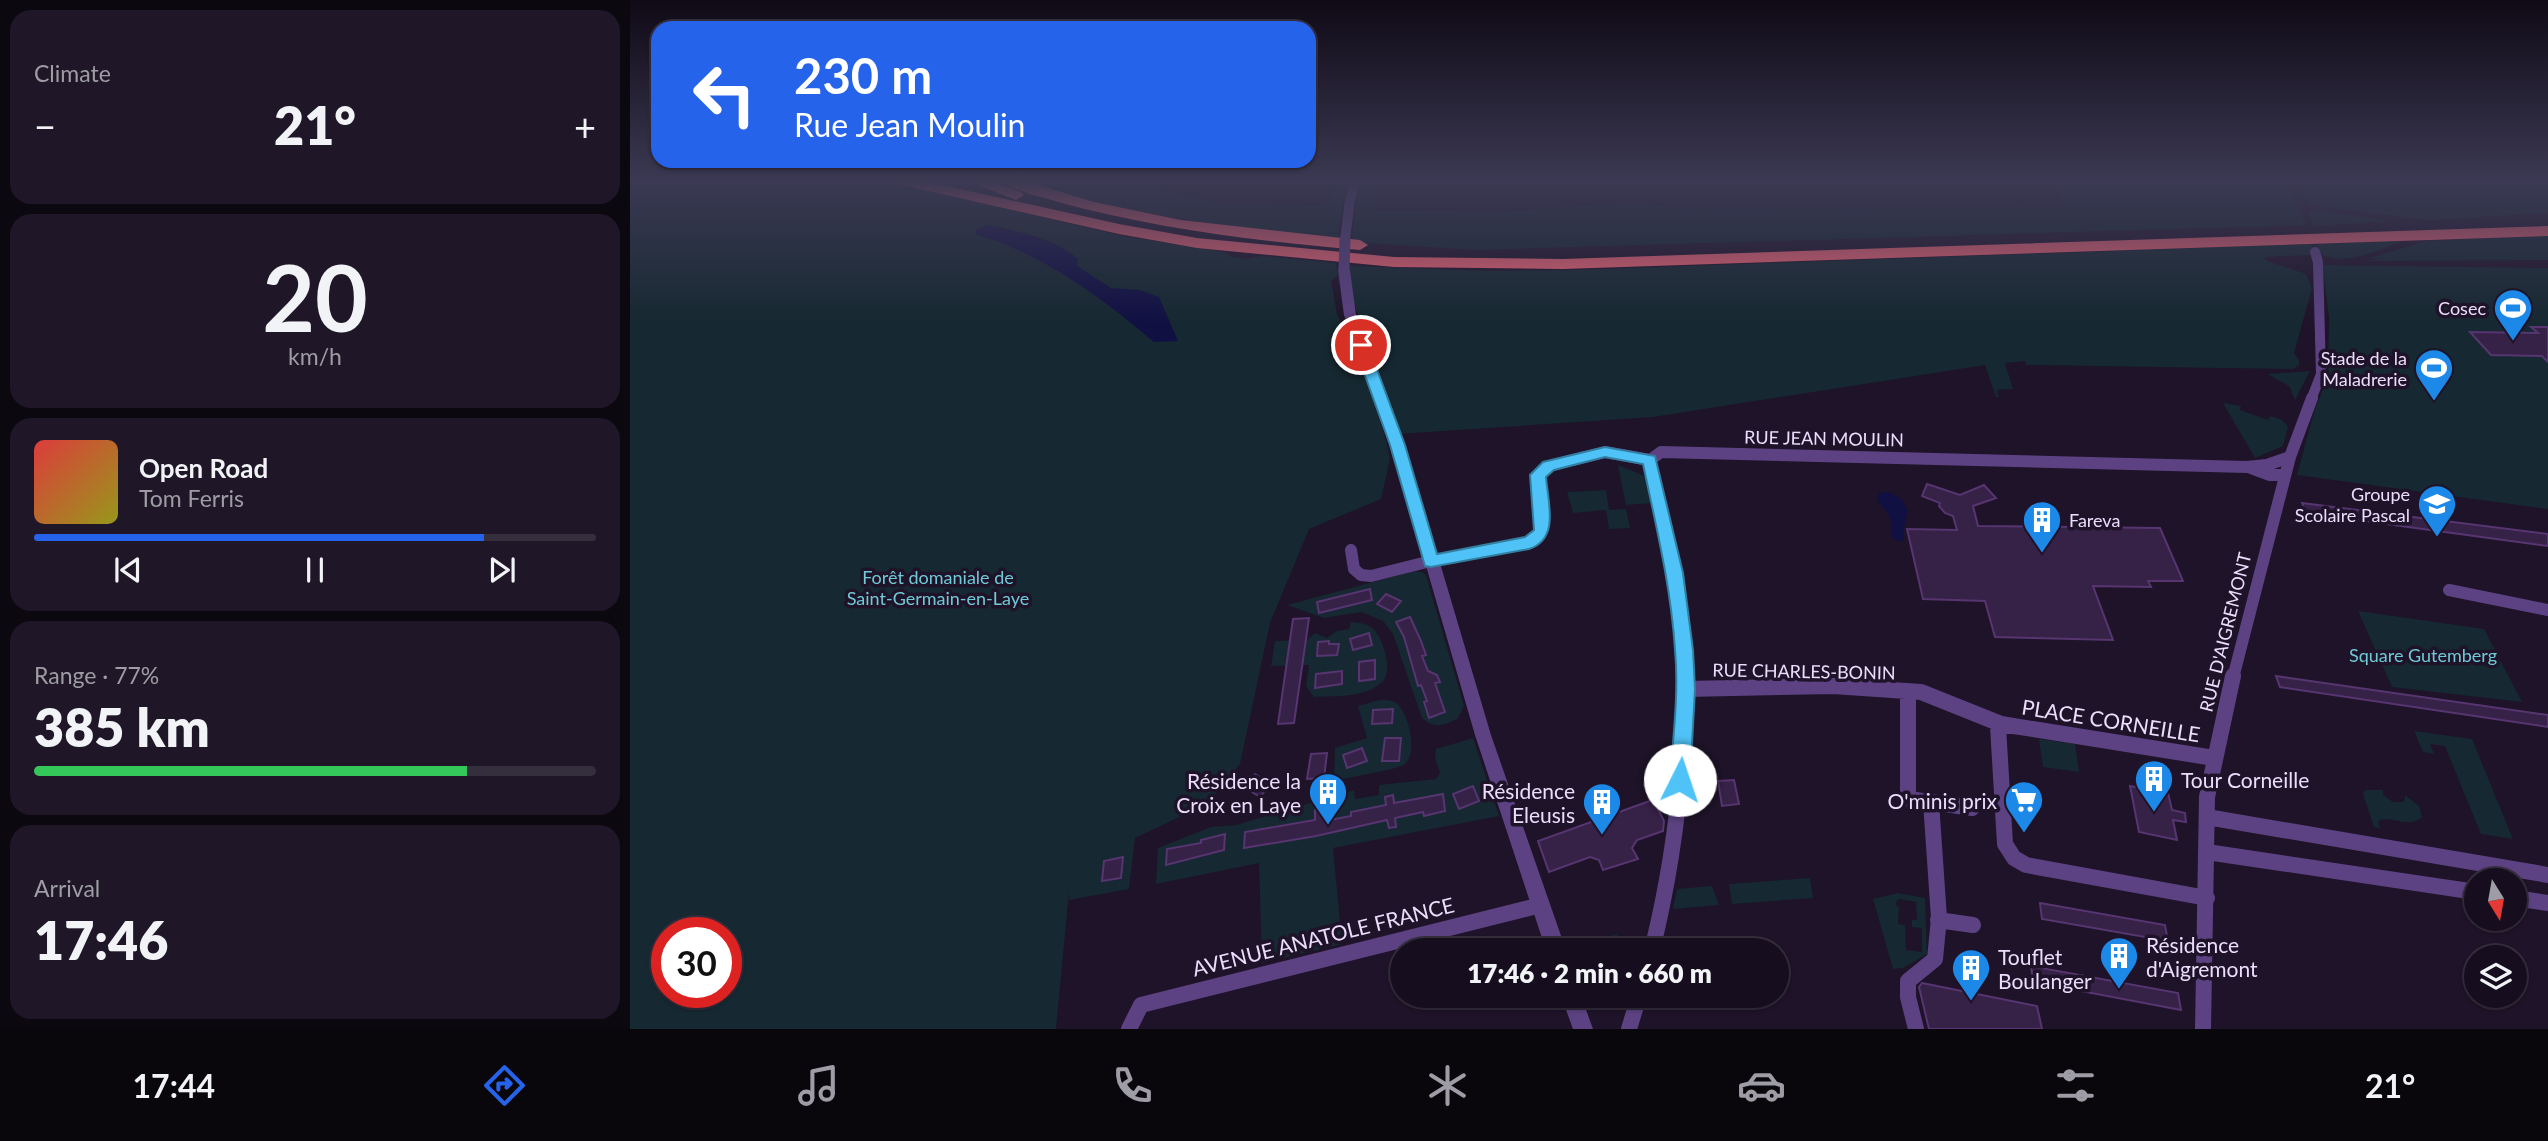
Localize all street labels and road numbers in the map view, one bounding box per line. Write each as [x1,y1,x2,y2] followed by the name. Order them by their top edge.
[1744,426,1904,450] street label: RUE JEAN MOULIN
[2195,550,2256,714] street label: RUE D'AIGREMONT
[1712,658,1896,684] street label: RUE CHARLES-BONIN
[2020,694,2202,746] street label: PLACE CORNEILLE
[1189,891,1457,981] street label: AVENUE ANATOLE FRANCE

